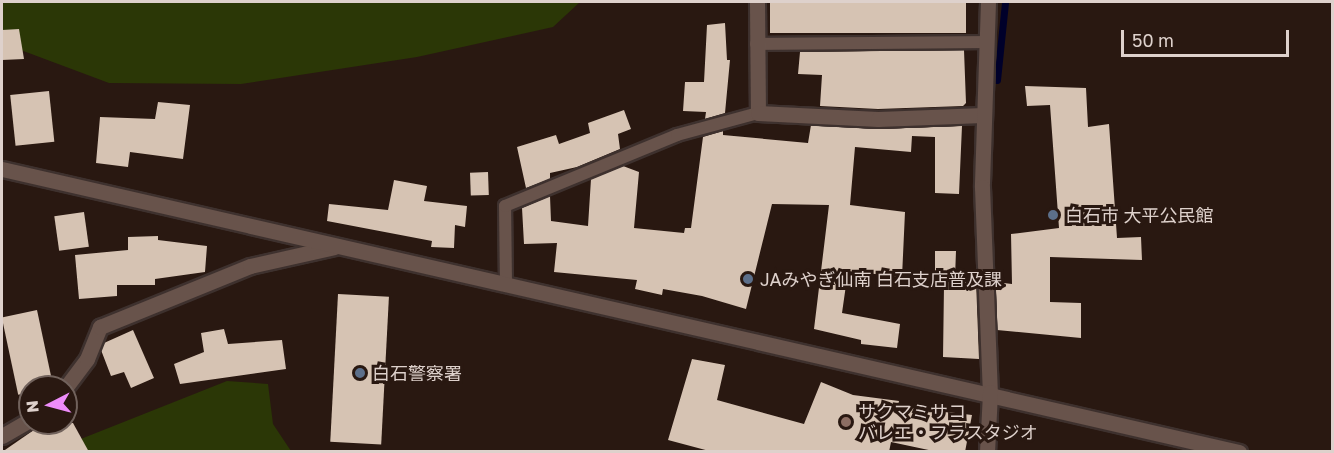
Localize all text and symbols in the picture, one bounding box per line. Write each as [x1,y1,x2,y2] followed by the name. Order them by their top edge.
[1124,18,1292,56] scale bar
[1132,29,1174,51] text: 50 m
[1065,204,1213,226] place label: 白石市 大平公民館
[1046,208,1060,222] marker: 白石市 大平公民館
[760,268,1002,290] place label: JAみやぎ仙南 白石支店普及課
[741,272,755,286] marker: JAみやぎ仙南 白石支店普及課
[372,362,462,384] place label: 白石警察署
[353,366,367,380] marker: 白石警察署
[18,375,78,435] north arrow
[22,400,43,414] text: N
[858,401,1038,444] place label: サクマミサコ バレエ・フラスタジオ
[839,415,853,429] marker: サクマミサコ バレエ・フラスタジオ

